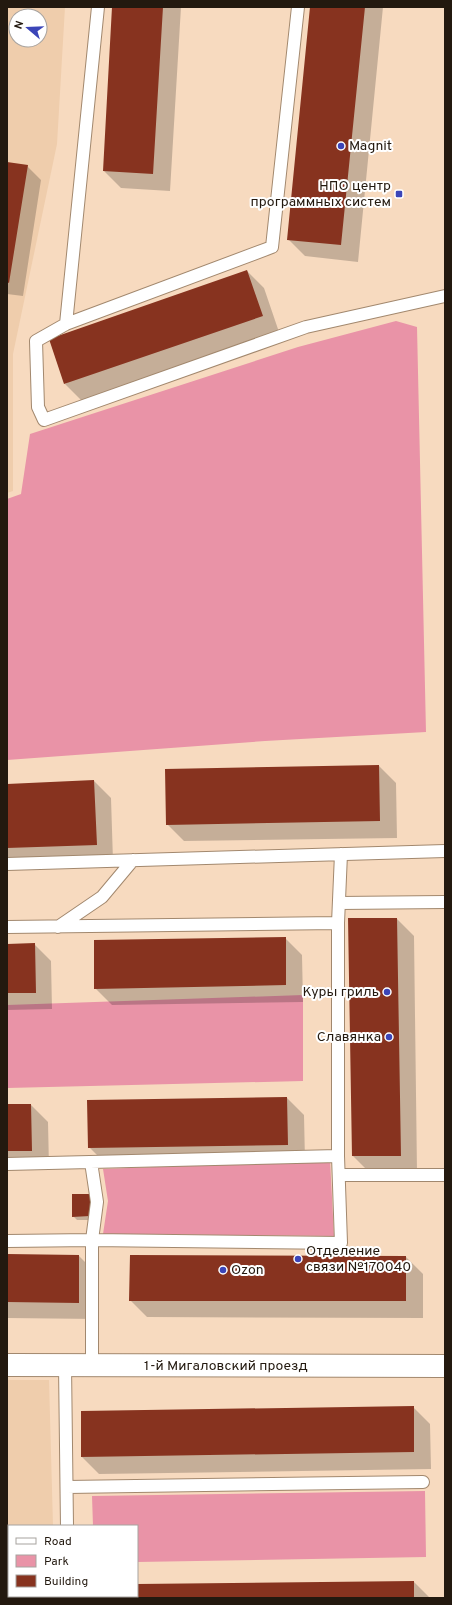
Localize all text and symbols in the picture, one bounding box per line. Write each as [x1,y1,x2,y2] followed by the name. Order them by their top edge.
[8,8,48,48] north arrow
[12,19,27,31] text: N
[349,138,392,155] place label: Magnit
[336,141,346,151] marker: Magnit
[251,178,391,211] place label: НПО центр программных систем
[394,189,404,199] marker: НПО центр программных систем
[302,984,379,1001] place label: Куры гриль
[382,987,392,997] marker: Куры гриль
[317,1029,381,1046] place label: Славянка
[384,1032,394,1042] marker: Славянка
[306,1243,411,1276] place label: Отделение связи №170040
[293,1254,303,1264] marker: Отделение связи №170040
[231,1262,264,1279] place label: Ozon
[218,1265,228,1275] marker: Ozon
[144,1358,308,1375] street label: 1-й Мигаловский проезд
[8,1525,138,1597] legend
[44,1534,72,1550] text: Road
[44,1554,69,1570] text: Park
[44,1574,88,1590] text: Building

